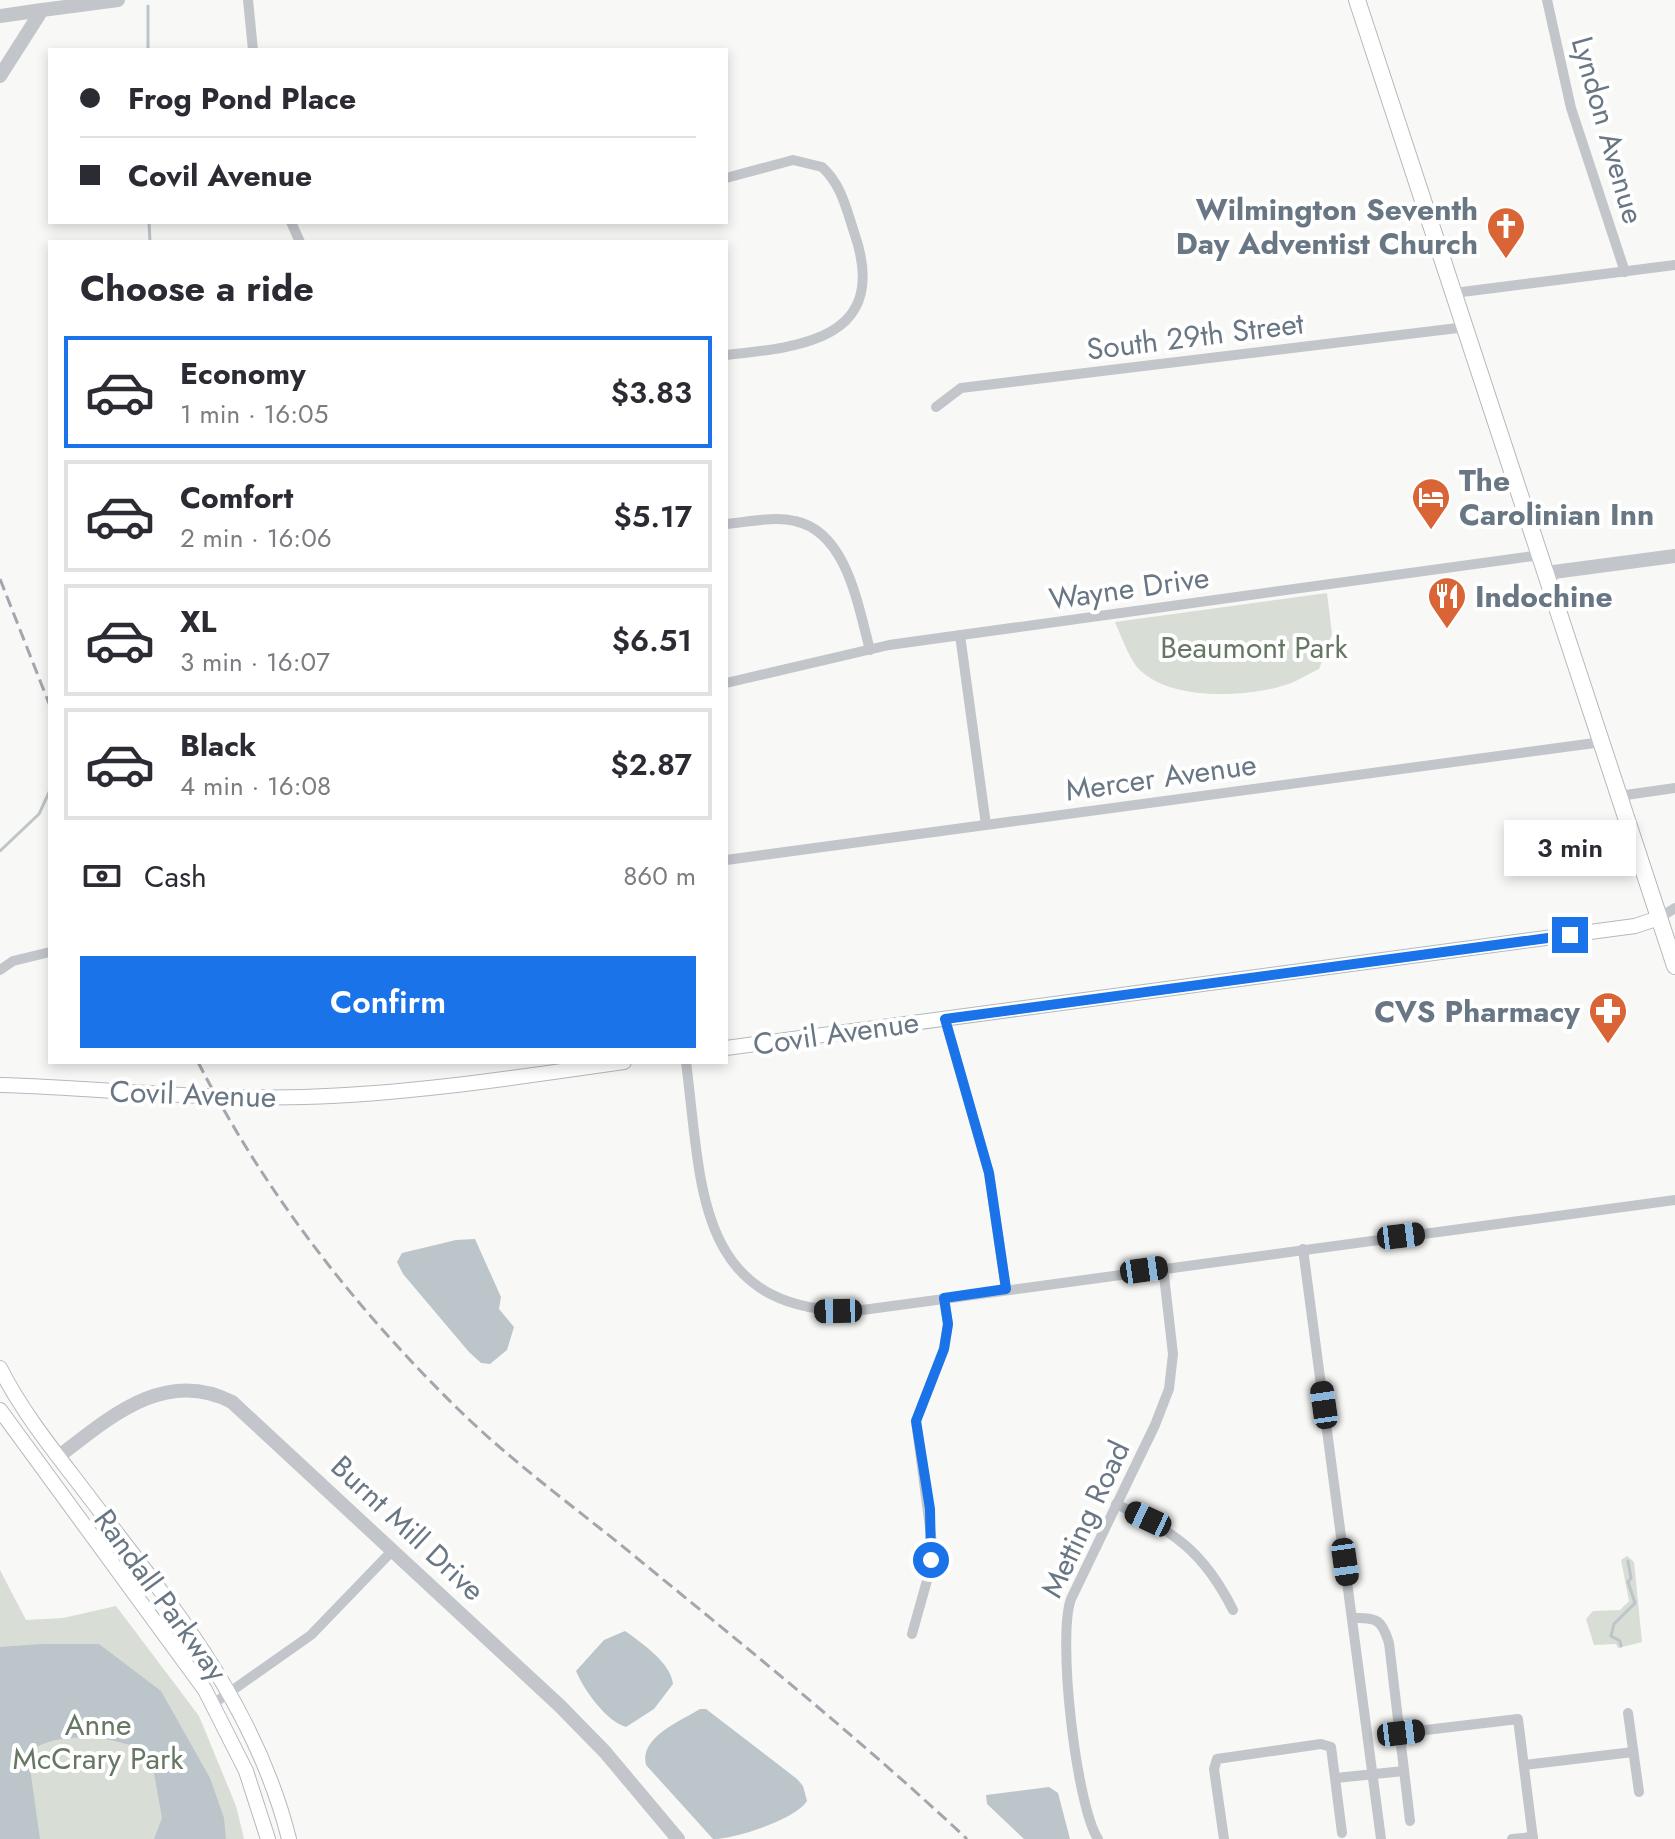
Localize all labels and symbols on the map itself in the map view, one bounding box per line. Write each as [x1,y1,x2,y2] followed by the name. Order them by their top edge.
[1561,31,1655,229] street label: Lyndon Avenue
[1176,188,1478,265] place label: Wilmington Seventh Day Adventist Church
[1485,205,1527,260] church icon: Wilmington Seventh Day Adventist Church
[1084,301,1307,371] street label: South 29th Street
[1459,459,1654,536] place label: The Carolinian Inn
[1410,476,1452,531] hotel icon: The Carolinian Inn
[1046,556,1212,620] street label: Wayne Drive
[1426,575,1468,630] restaurant icon: Indochine
[1475,575,1613,618] place label: Indochine
[1160,626,1349,669] park label: Beaumont Park
[1063,742,1259,812] street label: Mercer Avenue
[1504,819,1636,875] callout: 3 min
[1552,917,1588,953] route end
[1374,990,1580,1033] place label: CVS Pharmacy
[1587,990,1629,1045] pharmacy icon: CVS Pharmacy
[750,1000,922,1066] street label: Covil Avenue
[109,1070,277,1118] street label: Covil Avenue
[1376,1221,1426,1251] car
[1119,1255,1169,1285] car
[814,1299,862,1323] car
[1309,1380,1339,1430] car
[1030,1434,1140,1604] street label: Metting Road
[322,1445,494,1611] street label: Burnt Mill Drive
[1121,1498,1175,1540] car
[84,1500,239,1690] street label: Randall Parkway
[1330,1537,1360,1587] car
[913,1542,949,1578] route start
[13,1703,184,1780] park label: Anne McCrary Park
[1376,1718,1426,1748] car

